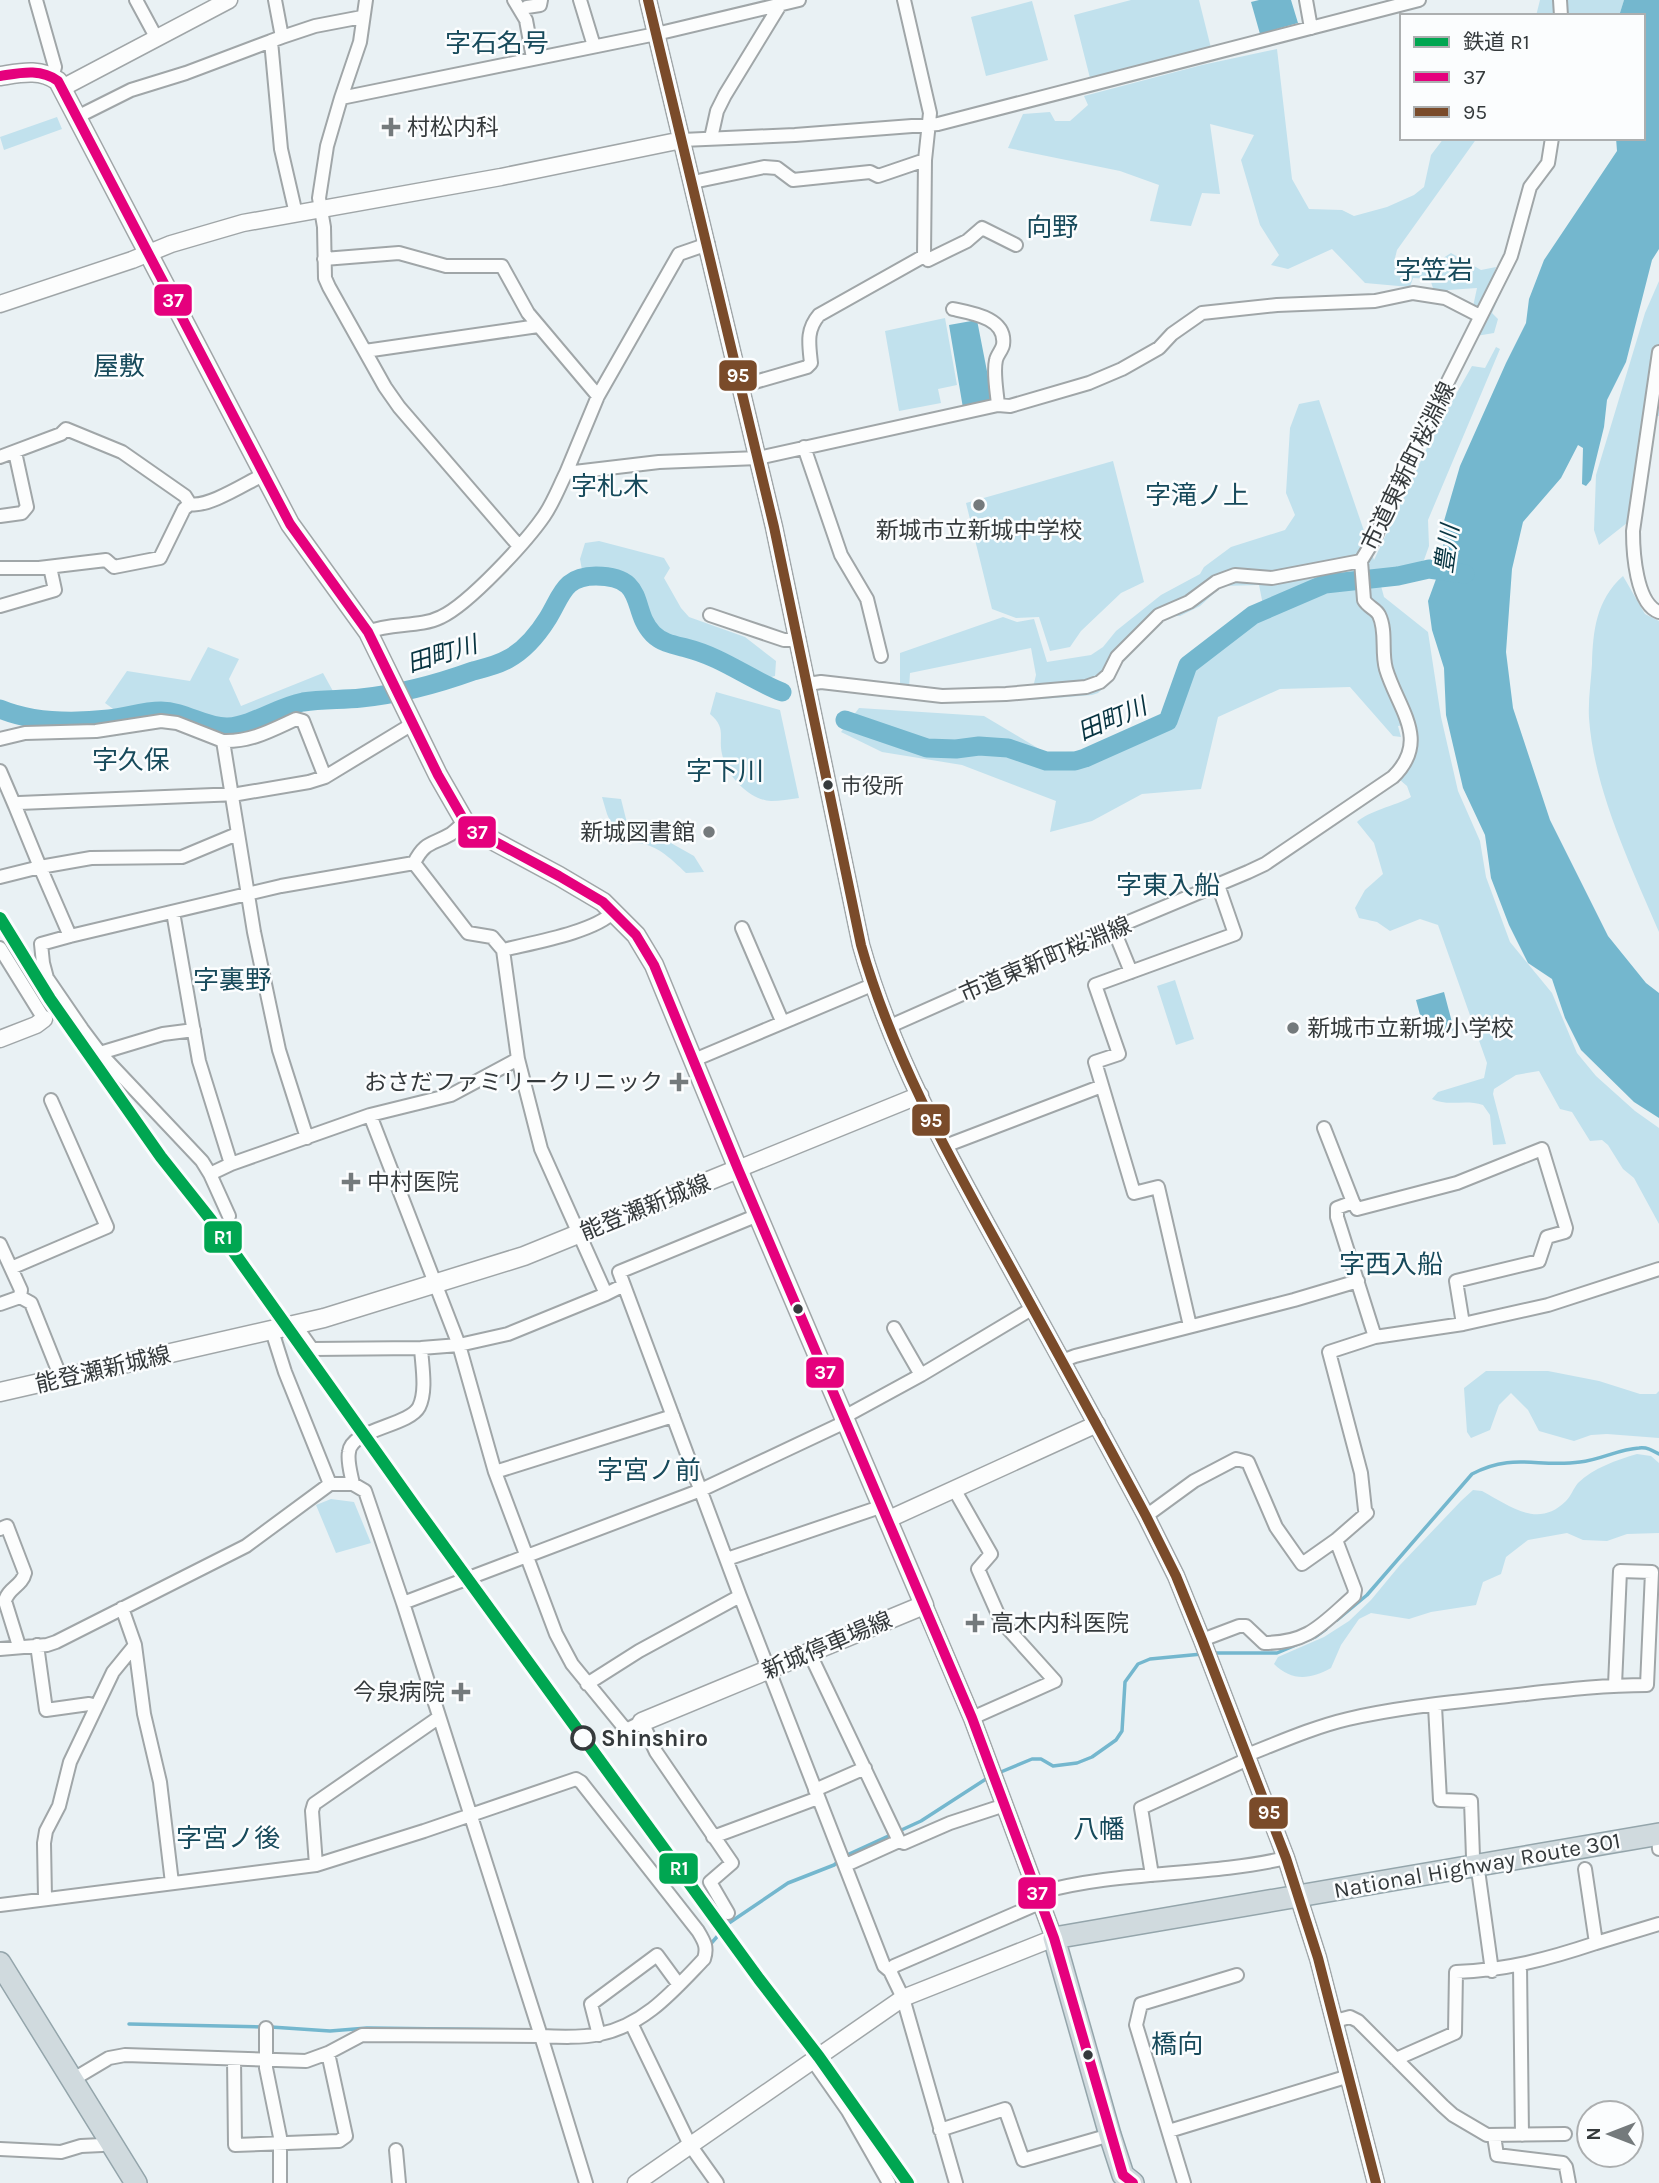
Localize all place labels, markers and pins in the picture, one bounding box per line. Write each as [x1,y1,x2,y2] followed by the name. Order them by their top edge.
[407,114,499,141] place label: 村松内科
[381,117,401,137] marker: 村松内科
[971,497,987,513] marker: 新城市立新城中学校
[876,517,1083,544] place label: 新城市立新城中学校
[841,774,904,798] place label: 市役所
[821,778,835,792] marker: 市役所
[580,819,695,846] place label: 新城図書館
[701,824,717,840] marker: 新城図書館
[1307,1015,1514,1042] place label: 新城市立新城小学校
[1285,1020,1301,1036] marker: 新城市立新城小学校
[364,1069,663,1096] place label: おさだファミリークリニック
[669,1072,689,1092] marker: おさだファミリークリニック
[367,1169,459,1196] place label: 中村医院
[341,1172,361,1192] marker: 中村医院
[791,1302,805,1316] unlabelled marker
[991,1610,1129,1637] place label: 高木内科医院
[965,1613,985,1633] marker: 高木内科医院
[353,1679,445,1706] place label: 今泉病院
[451,1682,471,1702] marker: 今泉病院
[601,1725,708,1752] place label: Shinshiro
[571,1726,595,1750] marker: Shinshiro
[1081,2048,1095,2062] unlabelled marker

